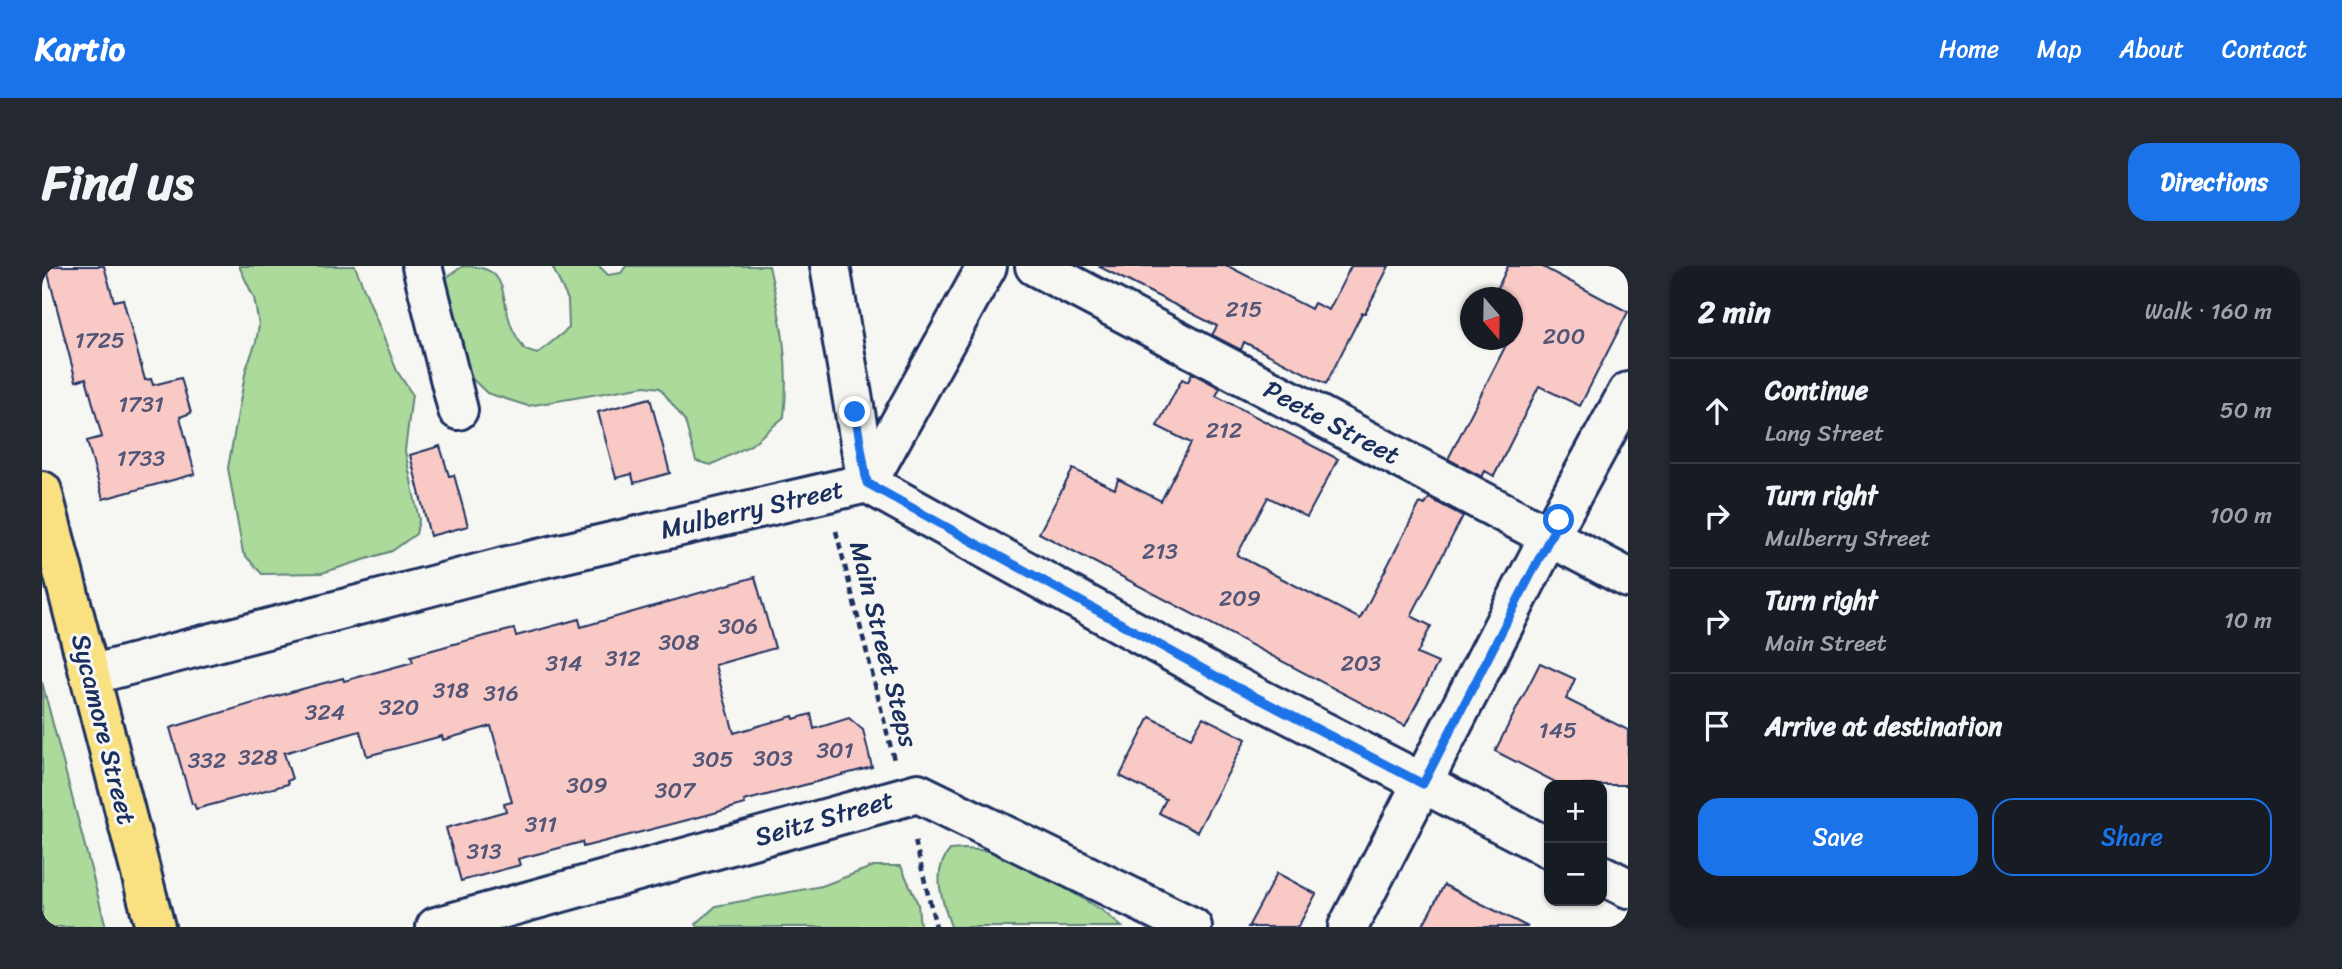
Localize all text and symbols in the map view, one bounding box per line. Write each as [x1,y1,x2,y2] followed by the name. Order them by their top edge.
[35,20,125,78] text: Kartio
[1939,28,1999,70] text: Home
[2037,28,2081,70] text: Map
[2119,28,2184,70] text: About
[2222,28,2307,70] text: Contact
[42,139,194,226] text: Find us
[2128,143,2300,221] button: Directions
[1698,285,1771,339] text: 2 min
[1460,287,1523,350] north arrow
[1225,289,1263,330] house number: 215
[2145,291,2272,332] text: Walk · 160 m
[1543,316,1585,357] house number: 200
[75,320,125,361] house number: 1725
[1255,367,1409,477] street label: Peete Street
[1765,367,1868,413] text: Continue
[118,384,164,425] house number: 1731
[2220,390,2272,431] text: 50 m
[1698,392,1736,430] icon: ahead
[839,396,870,427] route end
[1206,410,1242,451] house number: 212
[1765,413,1884,454] text: Lang Street
[117,438,165,479] house number: 1733
[656,466,848,552] street label: Mulberry Street
[1765,472,1878,518] text: Turn right
[2209,495,2272,536] text: 100 m
[1698,497,1736,535] icon: right
[1543,504,1574,535] route start
[1765,518,1930,559] text: Mulberry Street
[1142,531,1178,572] house number: 213
[836,536,932,753] street label: Main Street Steps
[1765,577,1878,623] text: Turn right
[1219,578,1261,619] house number: 209
[2224,600,2272,641] text: 10 m
[1698,602,1736,640] icon: right
[718,606,758,647] house number: 306
[658,622,700,663] house number: 308
[1765,623,1887,664] text: Main Street
[58,629,150,829] street label: Sycamore Street
[605,638,641,679] house number: 312
[546,643,582,684] house number: 314
[1341,643,1382,684] house number: 203
[433,670,469,711] house number: 318
[483,673,519,714] house number: 316
[379,687,419,728] house number: 320
[305,692,345,733] house number: 324
[1765,703,2002,749] text: Arrive at destination
[1698,707,1736,745] icon: arrive
[1539,710,1577,751] house number: 145
[816,730,854,771] house number: 301
[238,737,278,778] house number: 328
[753,738,793,779] house number: 303
[692,739,734,780] house number: 305
[188,740,226,781] house number: 332
[566,765,608,806] house number: 309
[655,770,697,811] house number: 307
[749,776,899,860] street label: Seitz Street
[1544,780,1607,906] map controls
[1544,780,1607,843] button: +
[1698,798,1978,876] button: Save
[1992,798,2272,876] button: Share
[525,804,557,845] house number: 311
[466,831,502,872] house number: 313
[1544,843,1607,906] button: −

